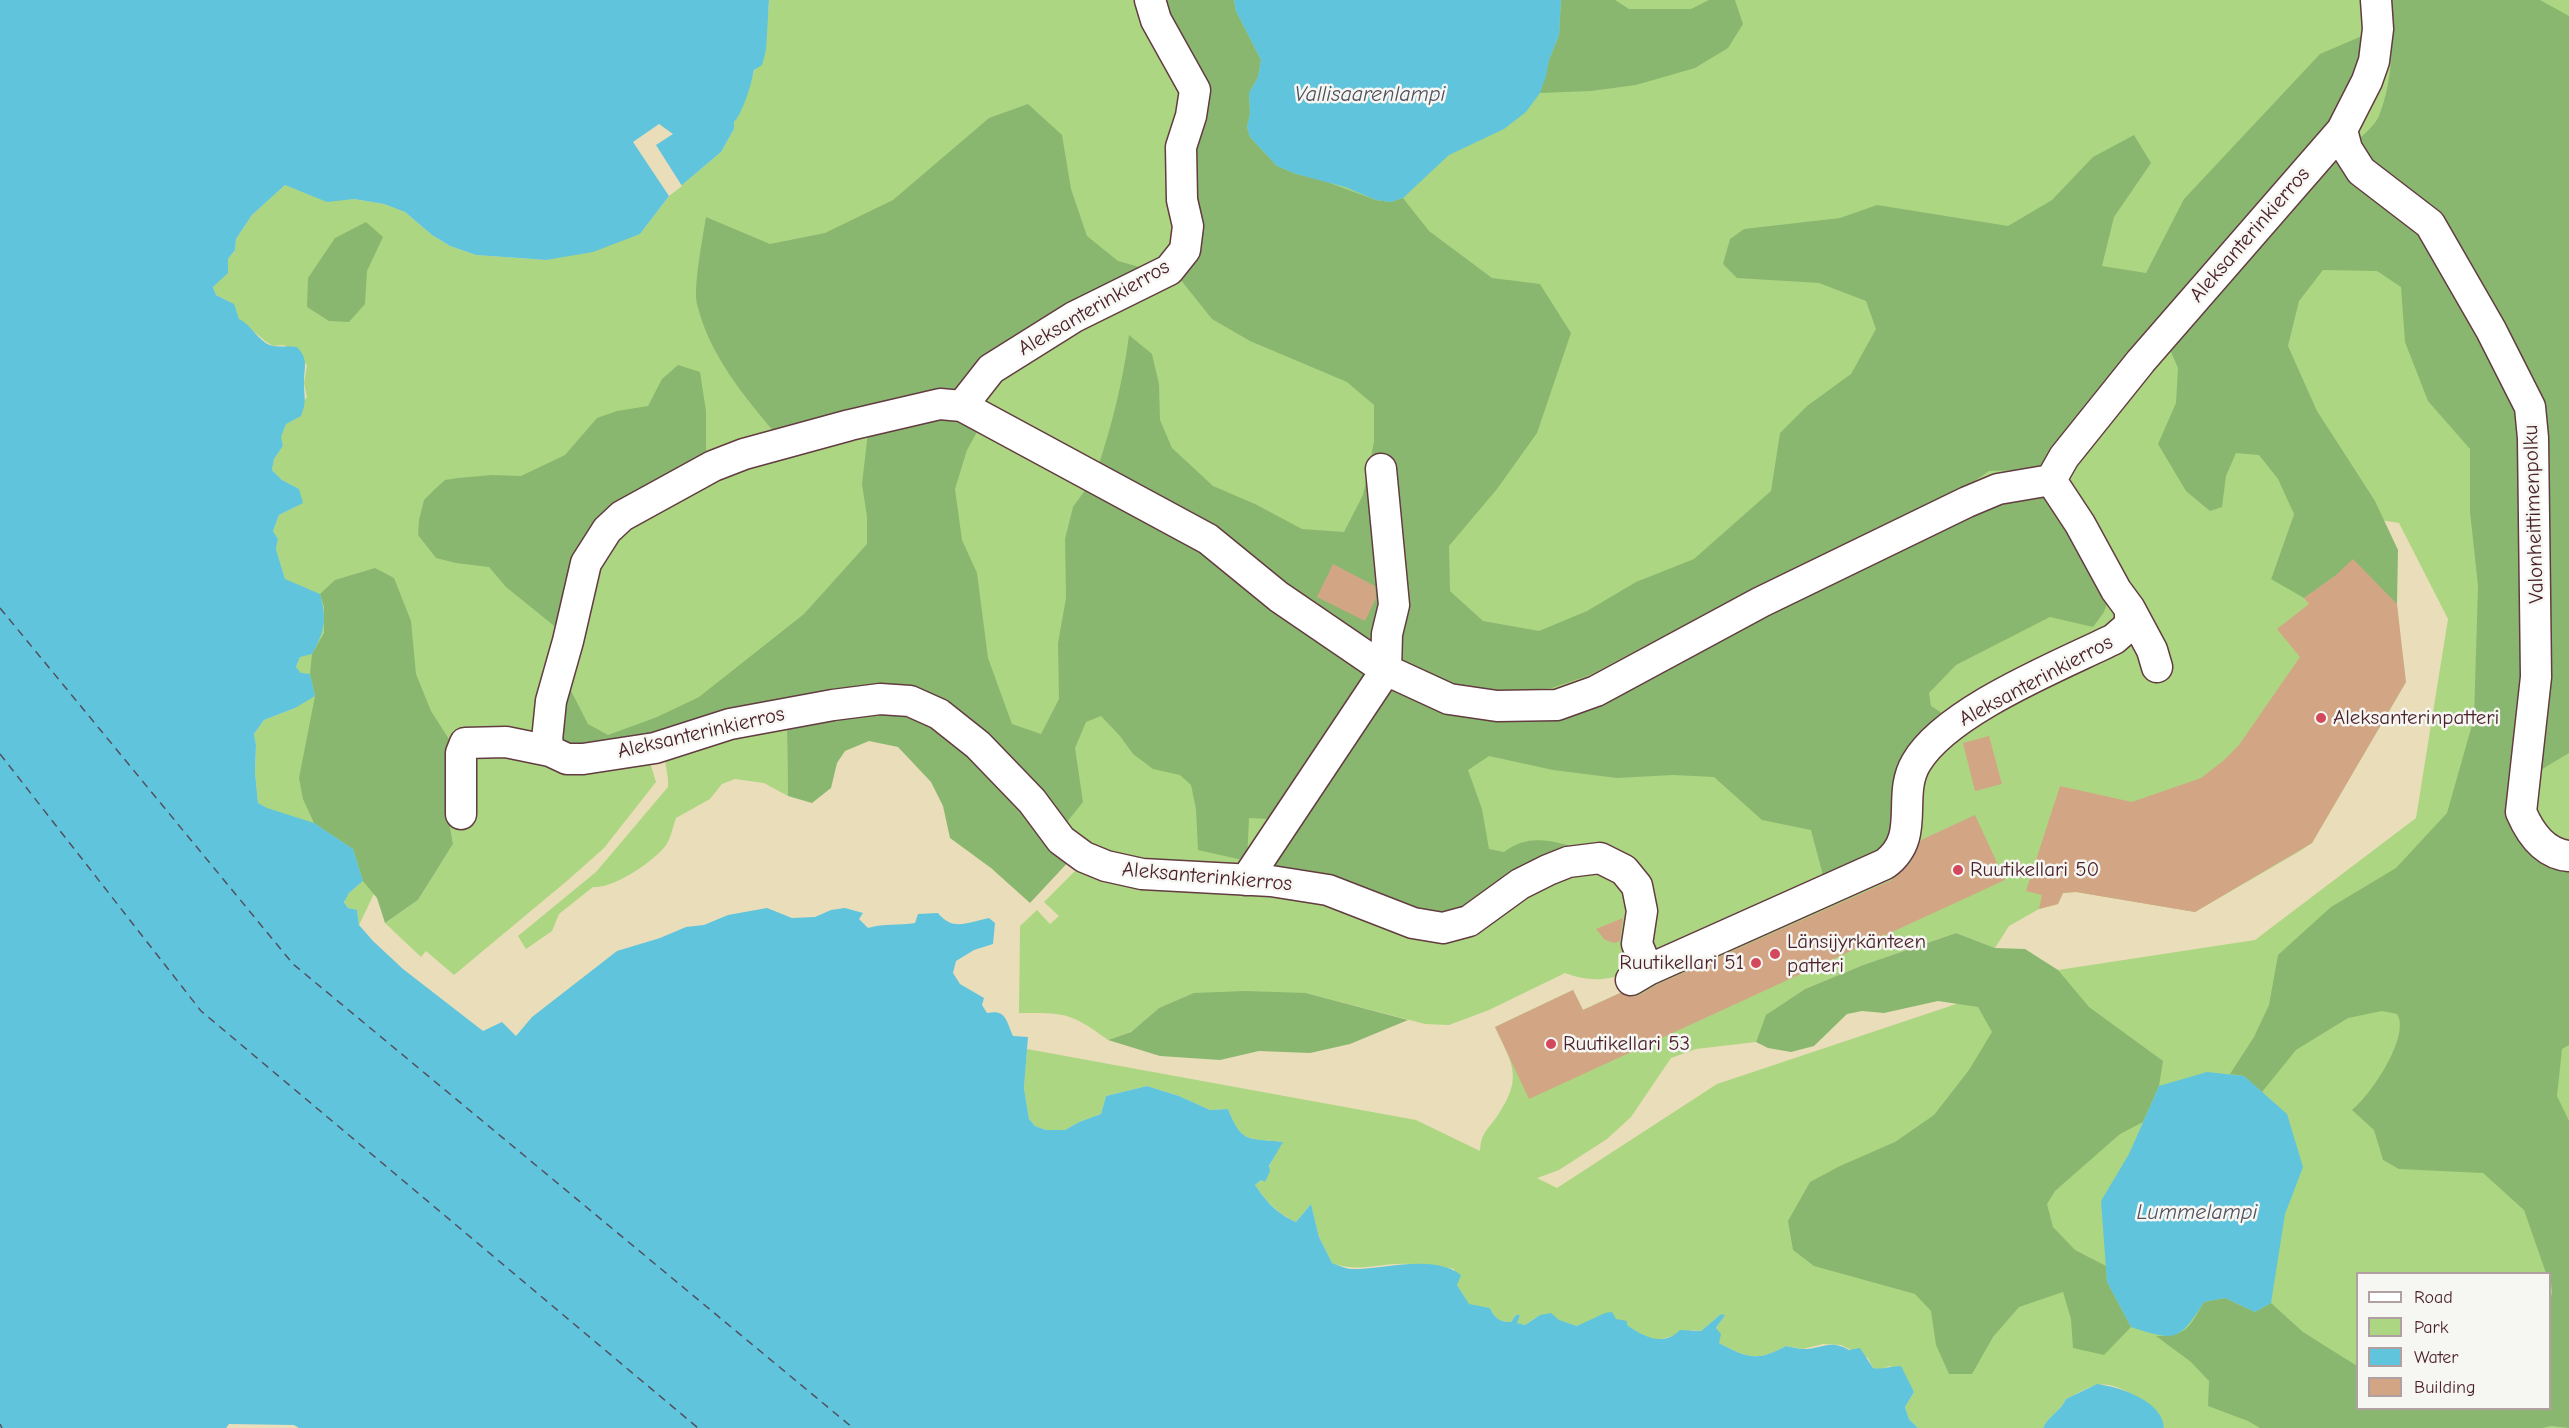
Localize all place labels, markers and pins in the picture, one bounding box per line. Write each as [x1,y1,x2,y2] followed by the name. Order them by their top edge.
[2333,705,2499,731] place label: Aleksanterinpatteri
[2314,711,2328,725] marker: Aleksanterinpatteri
[1970,857,2099,883] place label: Ruutikellari 50
[1951,863,1965,877] marker: Ruutikellari 50
[1787,929,1926,979] place label: Länsijyrkänteen patteri
[1768,947,1782,961] marker: Länsijyrkänteen patteri
[1619,950,1744,976] place label: Ruutikellari 51
[1749,956,1763,970] marker: Ruutikellari 51
[1563,1031,1690,1057] place label: Ruutikellari 53
[1544,1037,1558,1051] marker: Ruutikellari 53

